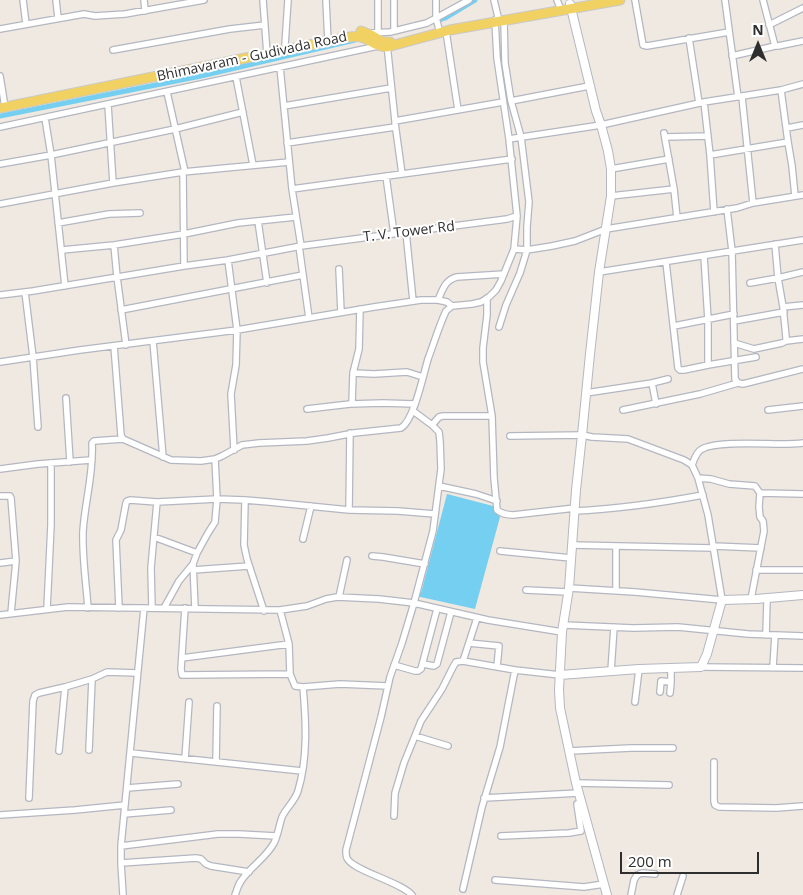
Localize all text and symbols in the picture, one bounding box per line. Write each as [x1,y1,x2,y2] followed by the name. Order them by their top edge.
[733,20,783,70] north arrow
[752,20,764,39] text: N
[155,29,349,85] street label: Bhimavaram - Gudivada Road
[362,218,456,246] street label: T. V. Tower Rd
[623,842,762,874] scale bar
[628,851,672,871] text: 200 m

